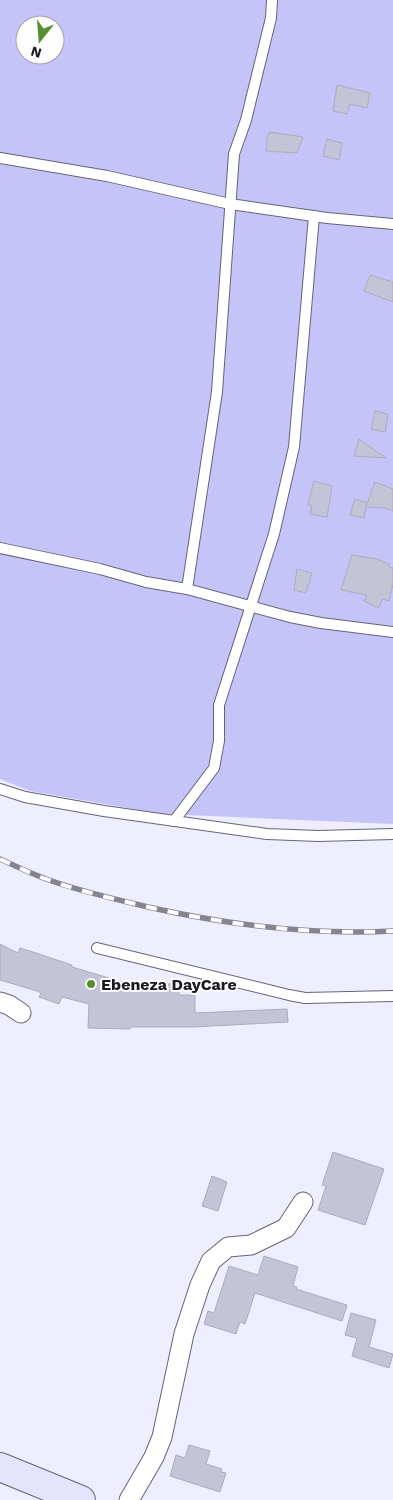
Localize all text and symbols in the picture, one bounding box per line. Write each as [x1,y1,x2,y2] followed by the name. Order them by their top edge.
[15,15,65,65] north arrow
[29,43,43,62] text: N
[101,975,237,994] place label: Ebeneza DayCare
[85,978,97,990] marker: Ebeneza DayCare

